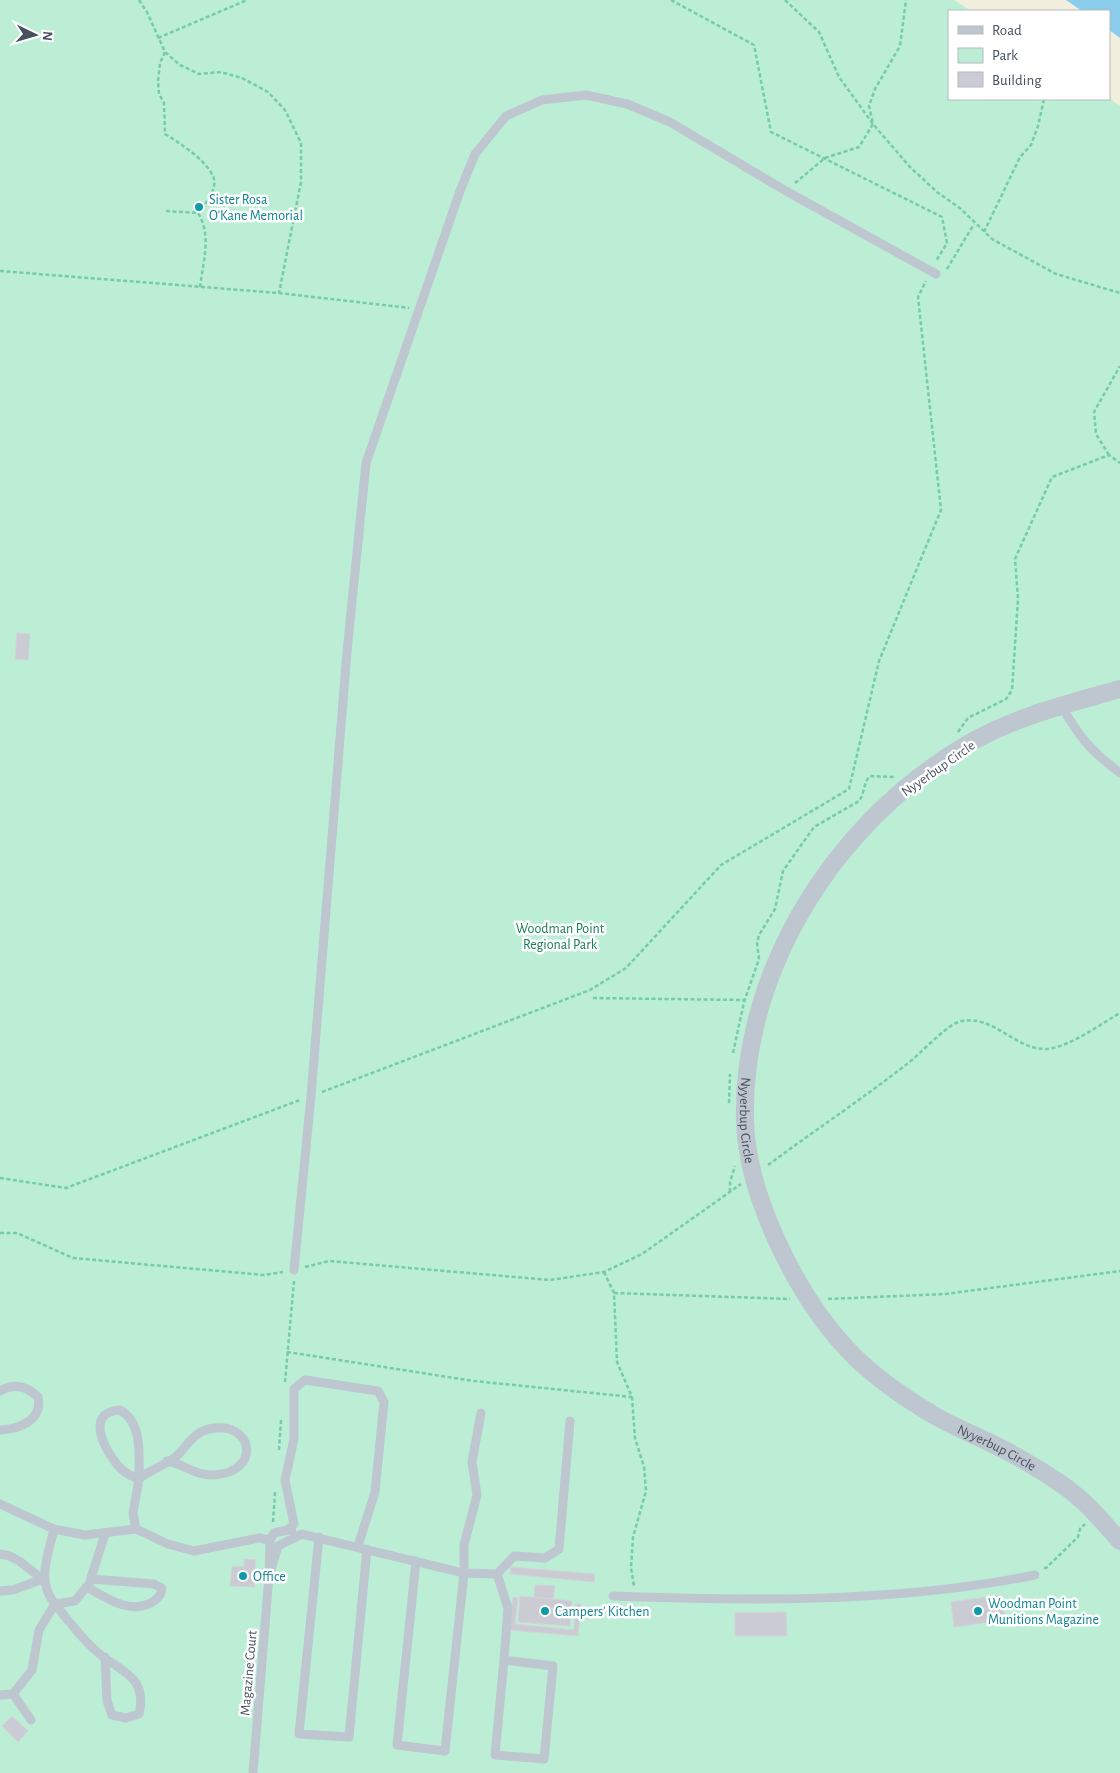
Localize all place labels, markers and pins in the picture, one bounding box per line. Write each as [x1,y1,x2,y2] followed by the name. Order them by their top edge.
[209,193,303,223] place label: Sister Rosa O'Kane Memorial
[193,201,205,213] marker: Sister Rosa O'Kane Memorial
[237,1570,249,1582] marker: Office
[253,1570,286,1584] place label: Office
[988,1597,1099,1627] place label: Woodman Point Munitions Magazine
[539,1605,551,1617] marker: Campers' Kitchen
[555,1605,649,1619] place label: Campers' Kitchen
[972,1605,984,1617] marker: Woodman Point Munitions Magazine

